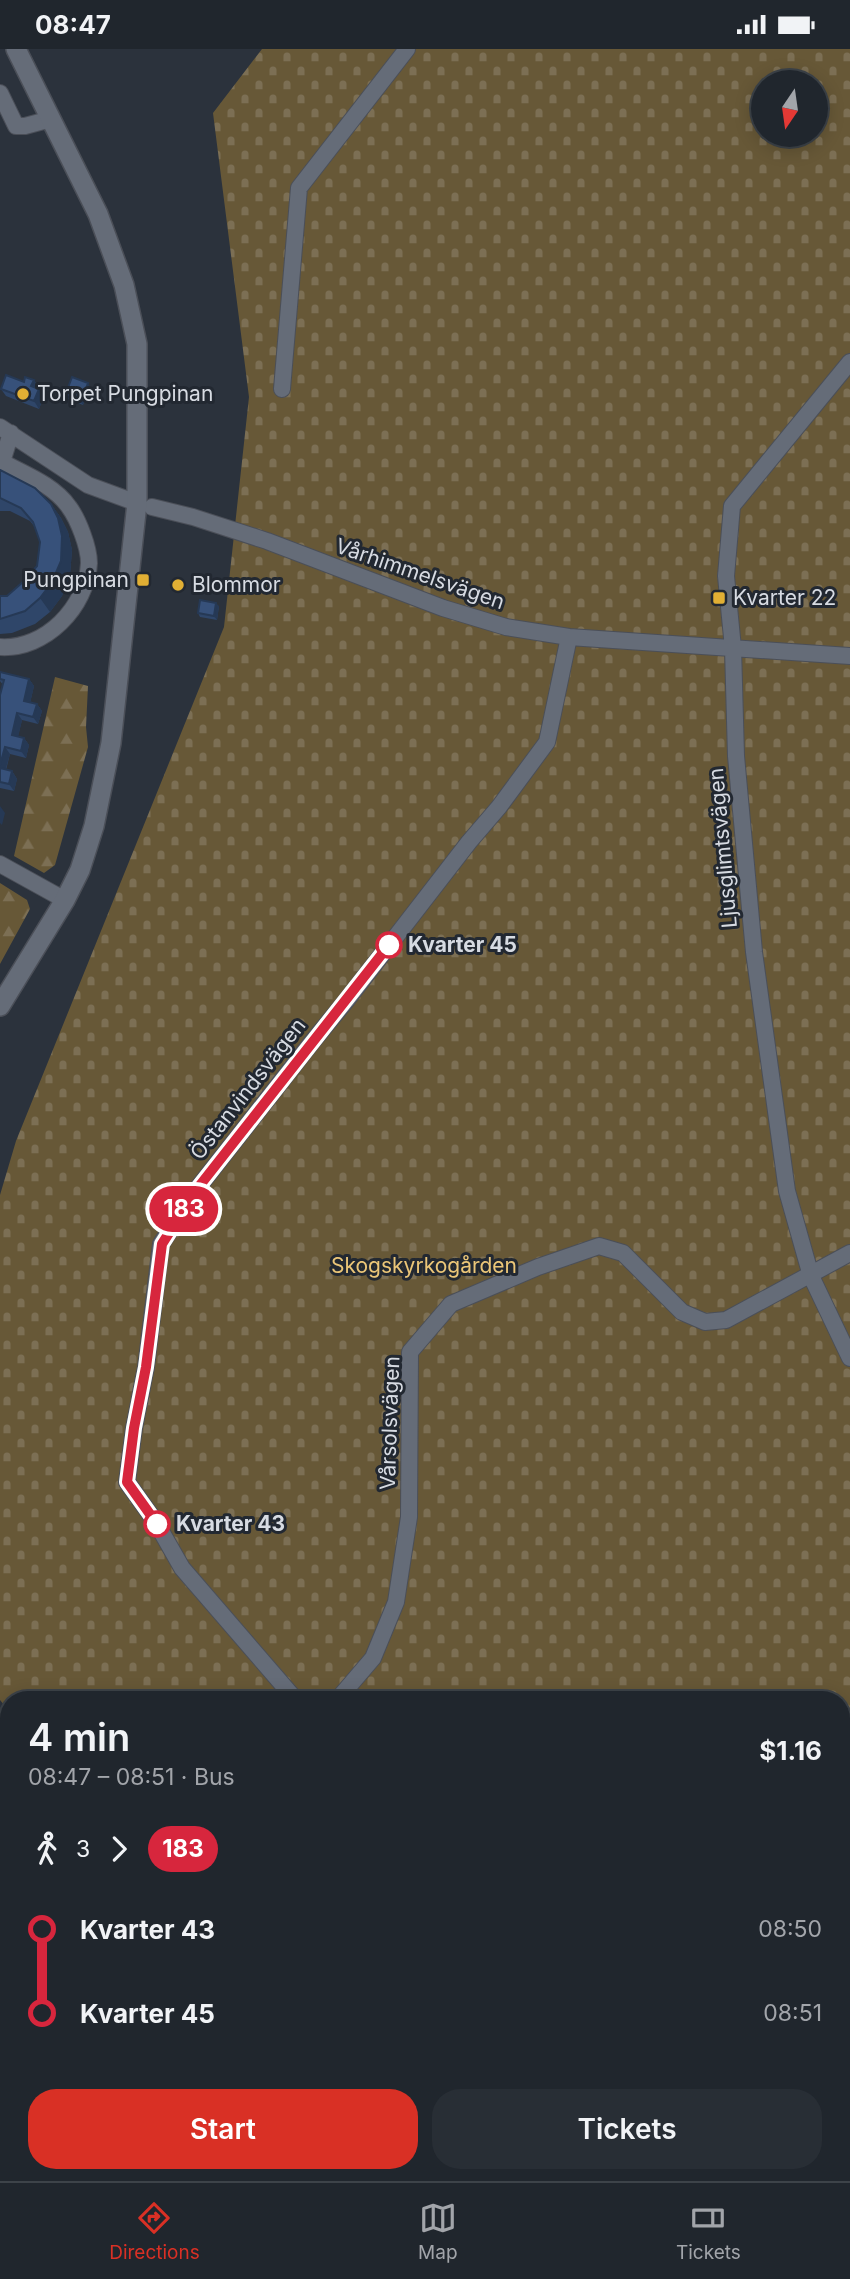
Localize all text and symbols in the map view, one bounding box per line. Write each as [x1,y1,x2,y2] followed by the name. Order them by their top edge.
[35,9,111,40] text: 08:47
[751,70,828,147] north arrow
[751,70,828,147] map controls
[37,381,213,406] place label: Torpet Pungpinan
[15,386,31,402] marker: Torpet Pungpinan
[332,533,508,614] street label: Vårhimmelsvägen
[23,567,129,592] place label: Pungpinan
[135,572,151,588] marker: Pungpinan
[192,572,281,597] place label: Blommor
[170,577,186,593] marker: Blommor
[733,585,836,610] place label: Kvarter 22
[711,590,727,606] marker: Kvarter 22
[703,767,742,929] street label: Ljusglimtsvägen
[376,932,402,958] marker: Kvarter 45
[408,932,517,957] place label: Kvarter 45
[185,1013,310,1164] street label: Östanvindsvägen
[144,1186,224,1232] line badge: 183
[163,1194,205,1223] text: 183
[331,1253,517,1278] park label: Skogskyrkogården
[375,1356,404,1490] street label: Vårsolsvägen
[144,1511,170,1537] marker: Kvarter 43
[176,1511,285,1536] place label: Kvarter 43
[28,1714,130,1760] text: 4 min
[759,1735,822,1766] text: $1.16
[28,1763,235,1791] text: 08:47 – 08:51 · Bus
[28,1830,66,1868] icon: walk
[100,1830,138,1868] icon: forward
[162,1834,204,1863] text: 183
[76,1835,90,1863] text: 3
[80,1914,215,1945] text: Kvarter 43
[758,1915,822,1943] text: 08:50
[80,1998,215,2029] text: Kvarter 45
[763,1999,822,2027] text: 08:51
[28,2089,418,2169] button: Start
[432,2089,822,2169] button: Tickets
[109,2199,200,2264] tab: Directions
[418,2199,458,2264] tab: Map
[676,2199,741,2264] tab: Tickets

